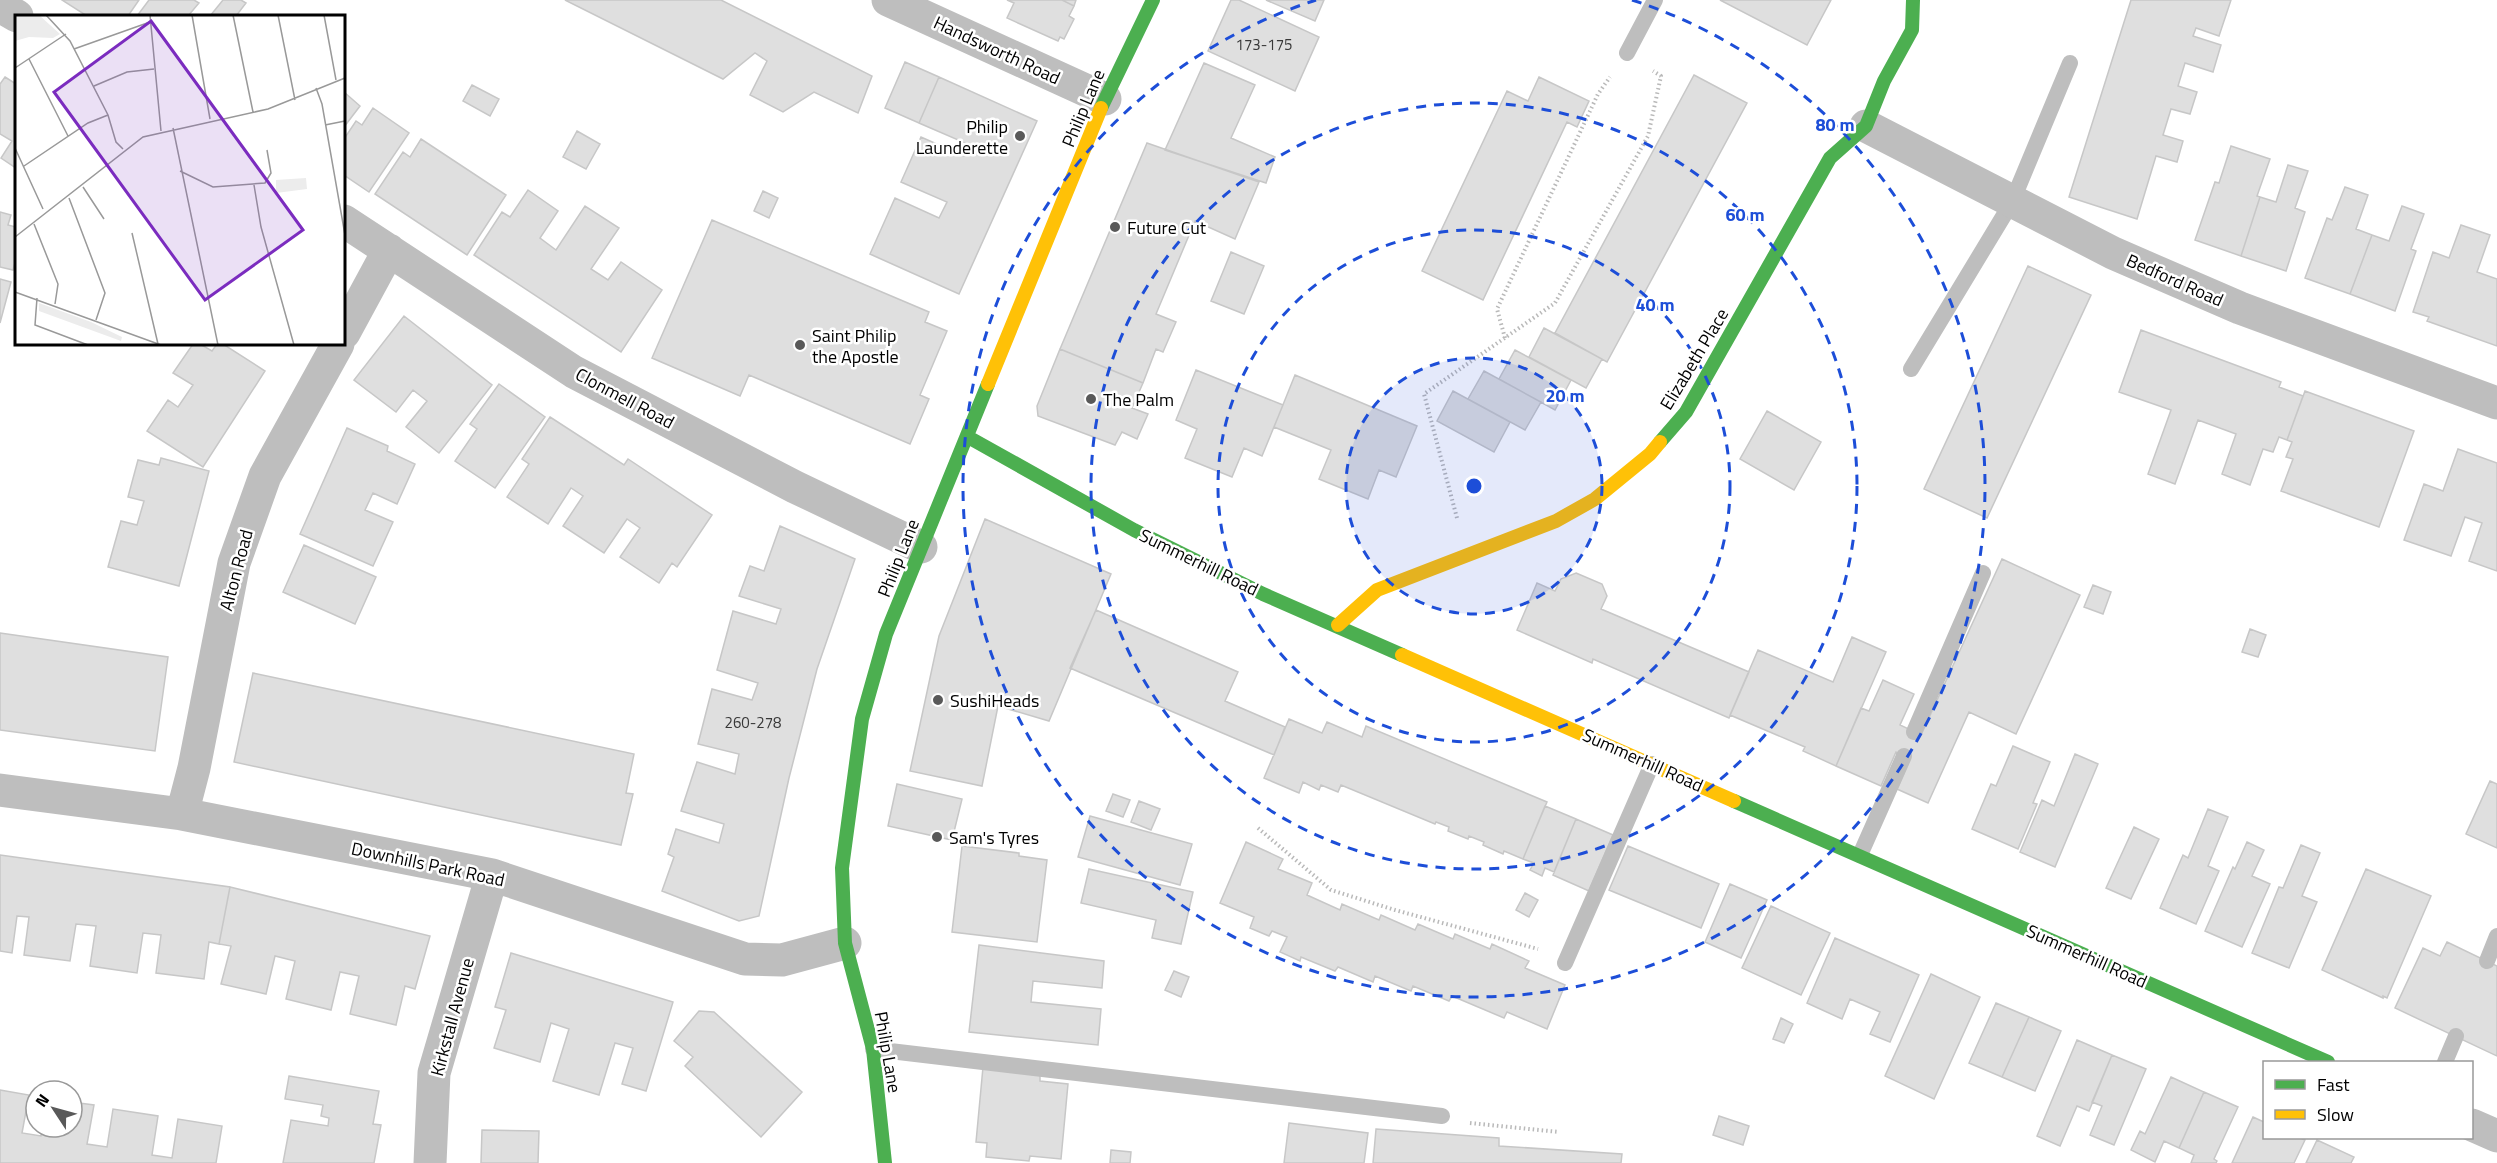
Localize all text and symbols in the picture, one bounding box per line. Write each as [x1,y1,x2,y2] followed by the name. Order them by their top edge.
[929,9,1065,91] street label: Handsworth Road
[15,15,345,345] inset map
[1236,33,1292,56] house number: 173-175
[1055,65,1111,151] street label: Philip Lane
[1815,111,1855,138] text: 80 m
[916,113,1008,161] place label: Philip Launderette
[1013,129,1027,143] marker: Philip Launderette
[1725,201,1765,228] text: 60 m
[1127,214,1207,241] place label: Future Cut
[1108,220,1122,234] marker: Future Cut
[2122,247,2228,313] street label: Bedford Road
[1635,291,1675,318] text: 40 m
[1653,303,1735,415] street label: Elizabeth Place
[812,322,899,370] place label: Saint Philip the Apostle
[793,338,807,352] marker: Saint Philip the Apostle
[571,361,679,435] street label: Clonmell Road
[1545,382,1585,409] text: 20 m
[1103,386,1174,413] place label: The Palm
[1084,392,1098,406] marker: The Palm
[1464,476,1484,496] centre of rings
[870,515,926,601] street label: Philip Lane
[1135,521,1263,603] street label: Summerhill Road
[212,526,260,614] street label: Alton Road
[950,687,1039,714] place label: SushiHeads
[931,693,945,707] marker: SushiHeads
[725,711,781,734] house number: 260-278
[1578,721,1708,799] street label: Summerhill Road
[949,824,1039,851] place label: Sam's Tyres
[930,830,944,844] marker: Sam's Tyres
[349,835,507,893] street label: Downhills Park Road
[2022,917,2152,995] street label: Summerhill Road
[423,955,481,1079] street label: Kirkstall Avenue
[868,1009,908,1095] street label: Philip Lane
[2263,1061,2473,1139] legend
[2317,1071,2350,1098] text: Fast
[24,1079,84,1139] north arrow
[29,1089,55,1112] text: N
[2317,1101,2354,1128] text: Slow

